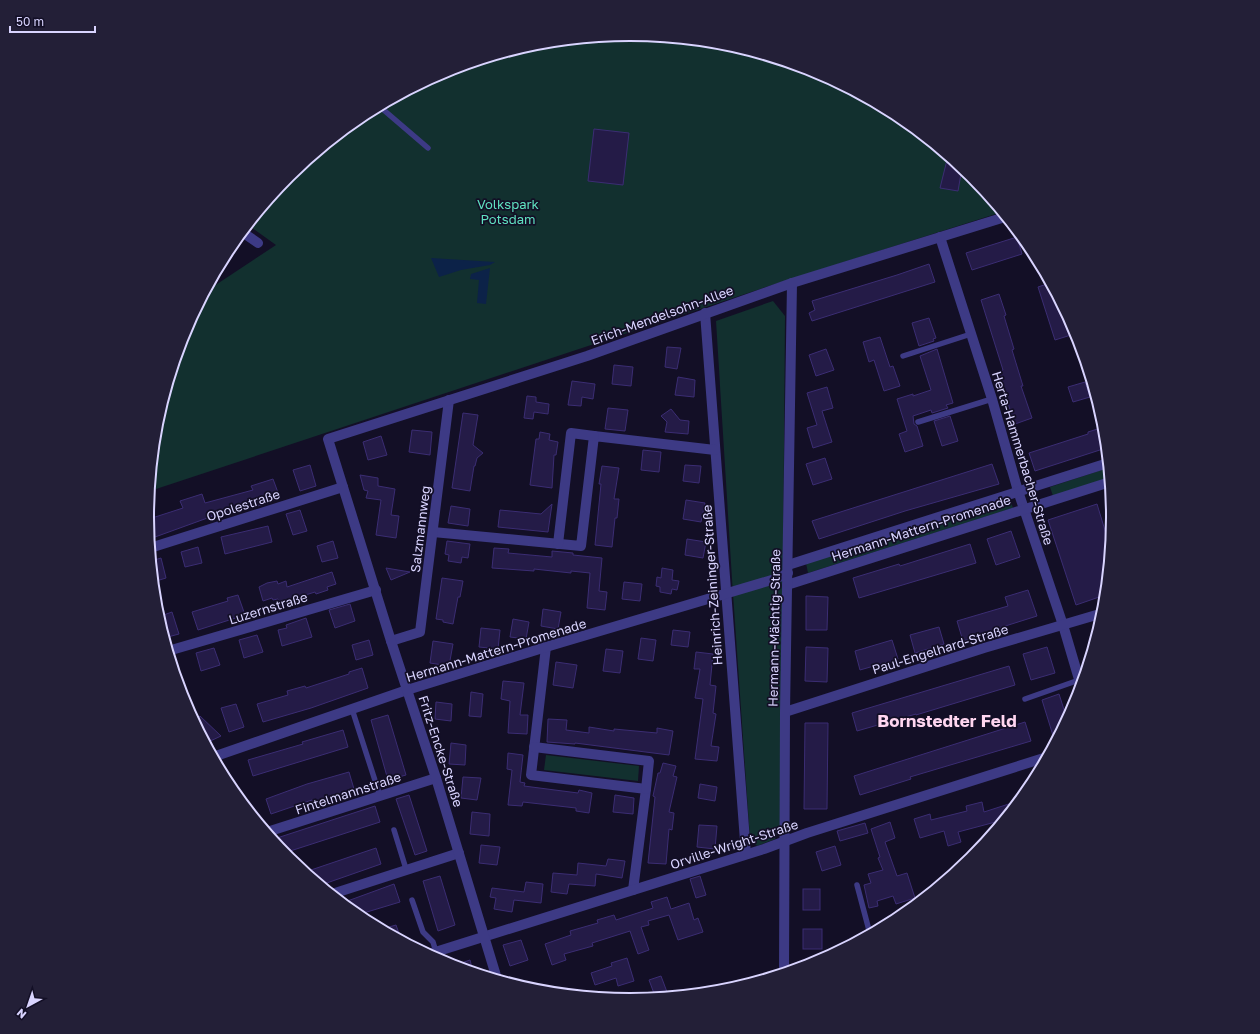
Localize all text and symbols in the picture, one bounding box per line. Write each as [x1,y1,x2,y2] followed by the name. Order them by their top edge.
[10,8,95,34] scale bar
[16,14,44,29] text: 50 m
[477,196,540,227] park label: Volkspark Potsdam
[589,282,735,348] street label: Erich-Mendelsohn-Allee
[989,369,1057,547] street label: Herta-Hammerbacher-Straße
[407,485,433,573] street label: Salzmannweg
[204,486,282,524] street label: Opolestraße
[829,491,1013,565] street label: Hermann-Mattern-Promenade
[698,504,726,666] street label: Heinrich-Zeininger-Straße
[765,549,783,707] street label: Hermann-Mächtig-Straße
[227,588,309,628] street label: Luzernstraße
[404,615,588,685] street label: Hermann-Mattern-Promenade
[870,621,1010,677] street label: Paul-Engelhard-Straße
[415,693,467,809] street label: Fritz-Encke-Straße
[877,710,1017,731] district label: Bornstedter Feld
[293,768,403,818] street label: Fintelmannstraße
[668,816,800,872] street label: Orville-Wright-Straße
[8,986,48,1026] north arrow
[14,1006,29,1022] text: N

